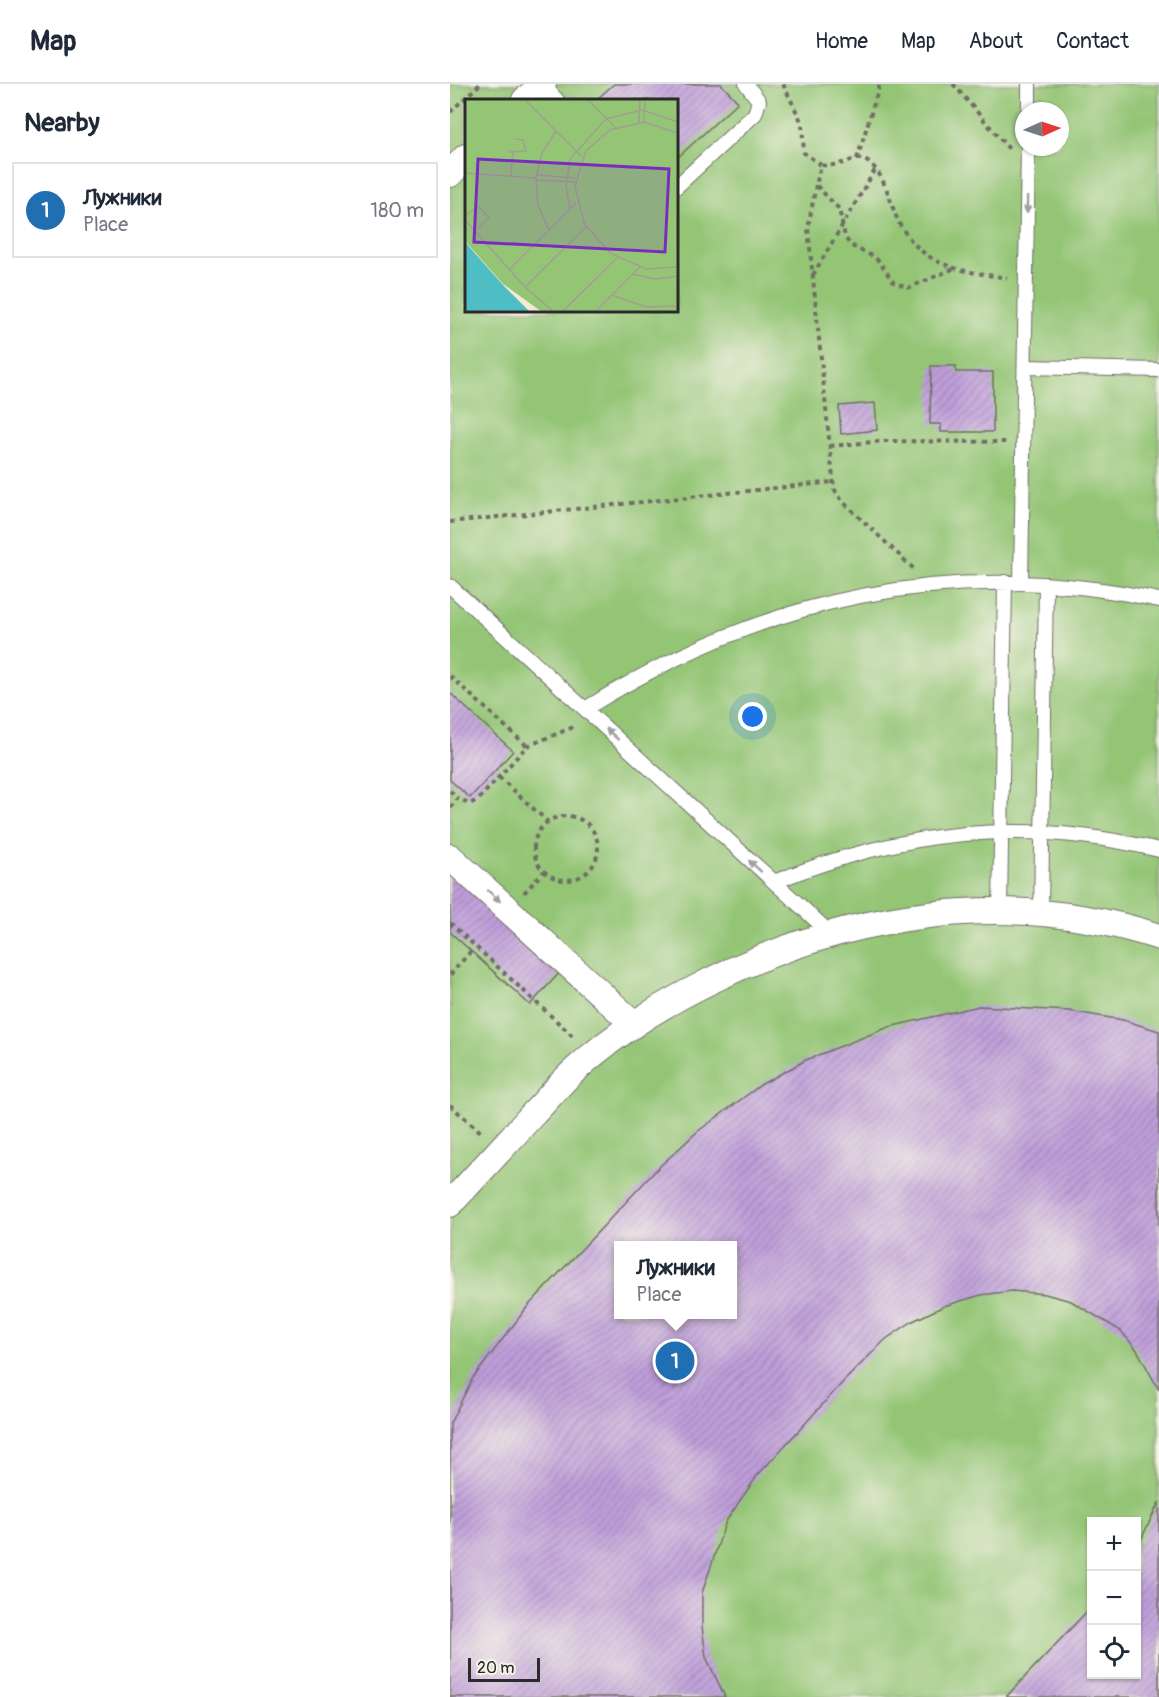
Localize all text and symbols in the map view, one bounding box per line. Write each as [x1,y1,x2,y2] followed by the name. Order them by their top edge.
[30,24,76,59] text: Map
[815,28,868,55] text: Home
[901,28,936,55] text: Map
[969,28,1023,55] text: About
[1056,28,1129,55] text: Contact
[465,99,678,312] inset map
[1015,102,1069,156] north arrow
[24,107,100,139] text: Nearby
[83,184,162,212] text: Лужники
[1022,196,1032,215] one-way arrow
[42,198,49,223] text: 1
[370,198,424,223] text: 180 m
[83,212,128,237] text: Place
[738,702,767,731] your location
[604,727,619,741] one-way arrow
[748,859,763,873] one-way arrow
[486,889,501,903] one-way arrow
[614,1241,737,1319] popup
[636,1254,715,1282] text: Лужники
[636,1282,681,1307] text: Place
[656,1338,694,1384] pin: 1
[1087,1517,1141,1679] map controls
[1087,1517,1141,1571] button: +
[1087,1571,1141,1625] button: −
[1087,1625,1141,1679] button: locate
[468,1655,540,1682] scale bar
[477,1658,515,1678] text: 20 m

